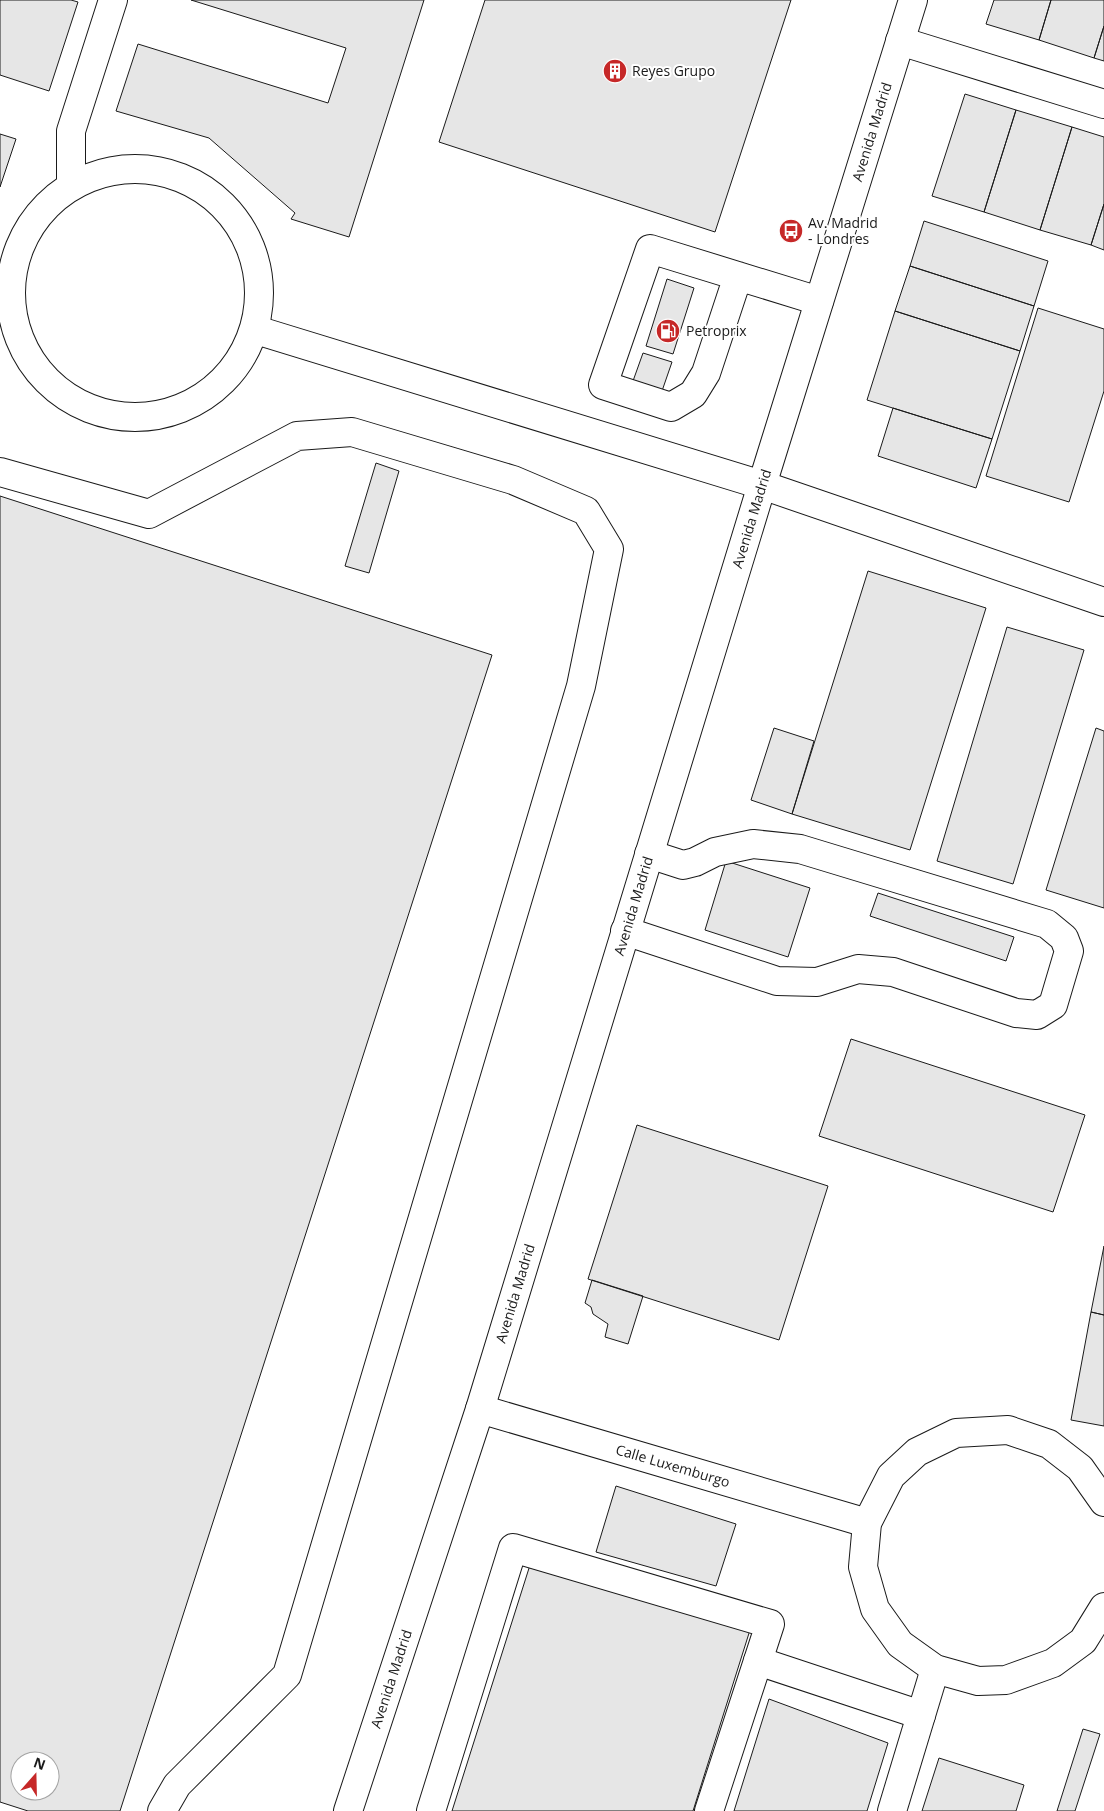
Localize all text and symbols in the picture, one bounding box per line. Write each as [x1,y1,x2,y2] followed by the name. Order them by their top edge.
[602,58,628,84] building icon: Reyes Grupo
[632,61,715,80] place label: Reyes Grupo
[847,80,896,184] street label: Avenida Madrid
[808,213,878,248] place label: Av. Madrid - Londres
[778,218,804,244] bus stop icon: Av. Madrid - Londres
[655,318,681,344] fuel station icon: Petroprix
[686,321,747,340] place label: Petroprix
[727,467,775,570] street label: Avenida Madrid
[609,854,657,958] street label: Avenida Madrid
[491,1241,539,1345] street label: Avenida Madrid
[614,1439,732,1491] street label: Calle Luxemburgo
[366,1627,416,1731] street label: Avenida Madrid
[10,1751,60,1801] north arrow
[31,1752,48,1774] text: N

